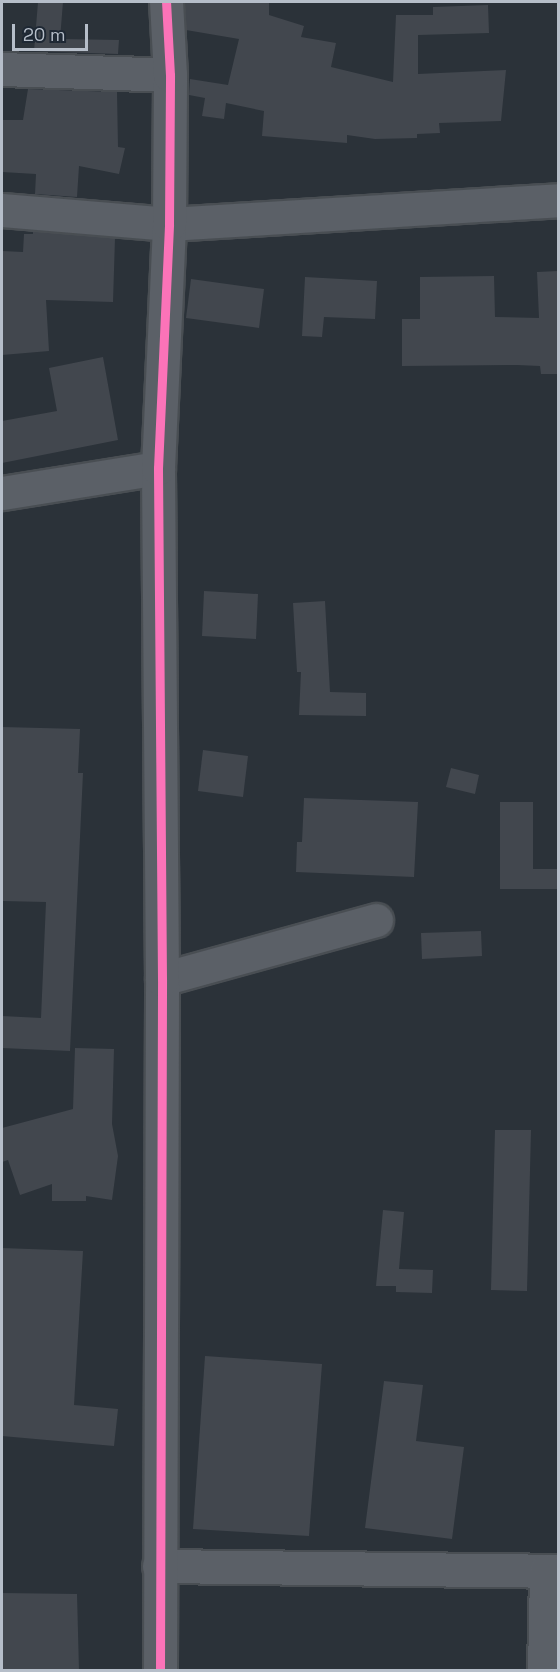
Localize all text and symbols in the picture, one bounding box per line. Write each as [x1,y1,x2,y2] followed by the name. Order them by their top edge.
[15,12,92,50] scale bar
[23,23,66,46] text: 20 m

